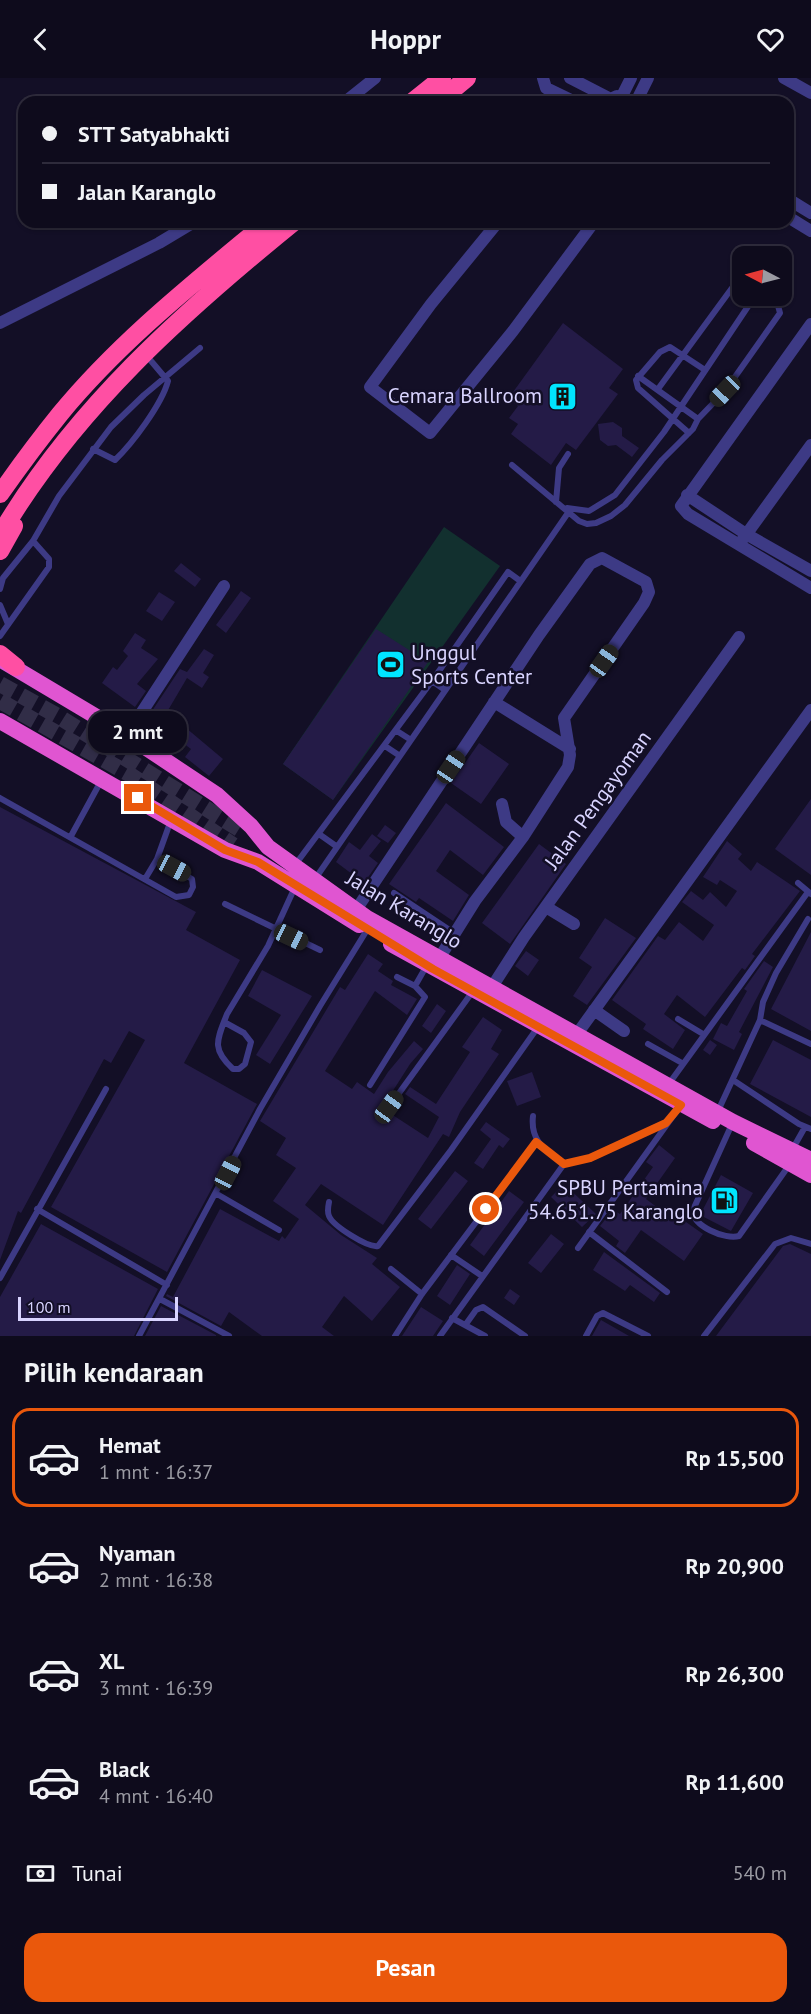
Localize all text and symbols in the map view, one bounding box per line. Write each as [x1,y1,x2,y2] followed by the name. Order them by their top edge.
[370,22,441,56] text: Hoppr
[24,23,57,56] icon: back
[754,23,787,56] icon: heart
[78,120,230,148] text: STT Satyabhakti
[78,178,216,206] text: Jalan Karanglo
[732,246,792,306] north arrow
[732,246,792,306] map controls
[706,372,744,410] car
[547,380,579,412] building icon: Cemara Ballroom
[388,382,542,409] place label: Cemara Ballroom
[411,639,532,690] place label: Unggul Sports Center
[586,641,622,681] car
[374,649,406,681] sports icon: Unggul Sports Center
[88,711,188,753] callout: 2 mnt
[112,719,163,745] text: 2 mnt
[538,725,657,875] street label: Jalan Pengayoman
[433,747,469,787] car
[124,784,151,811] route end
[154,852,194,884] car
[341,864,467,955] street label: Jalan Karanglo
[271,921,311,953] car
[371,1087,407,1127] car
[212,1153,244,1193] car
[528,1174,703,1225] place label: SPBU Pertamina 54.651.75 Karanglo
[708,1184,740,1216] fuel station icon: SPBU Pertamina 54.651.75 Karanglo
[472,1195,499,1222] route start
[18,1294,178,1322] scale bar
[27,1297,70,1317] text: 100 m
[24,1355,204,1389] text: Pilih kendaraan
[27,1431,81,1485] icon: car
[99,1431,161,1459] text: Hemat
[685,1444,784,1472] text: Rp 15,500
[99,1459,213,1485] text: 1 mnt · 16:37
[27,1539,81,1593] icon: car
[99,1539,176,1567] text: Nyaman
[685,1552,784,1580] text: Rp 20,900
[99,1567,213,1593] text: 2 mnt · 16:38
[27,1647,81,1701] icon: car
[99,1647,124,1675] text: XL
[685,1660,784,1688] text: Rp 26,300
[99,1675,213,1701] text: 3 mnt · 16:39
[27,1755,81,1809] icon: car
[99,1755,150,1783] text: Black
[685,1768,784,1796] text: Rp 11,600
[99,1783,213,1809] text: 4 mnt · 16:40
[24,1857,57,1890] icon: cash
[72,1859,123,1887] text: Tunai
[733,1860,787,1886] text: 540 m
[24,1933,787,2002] button: Pesan

